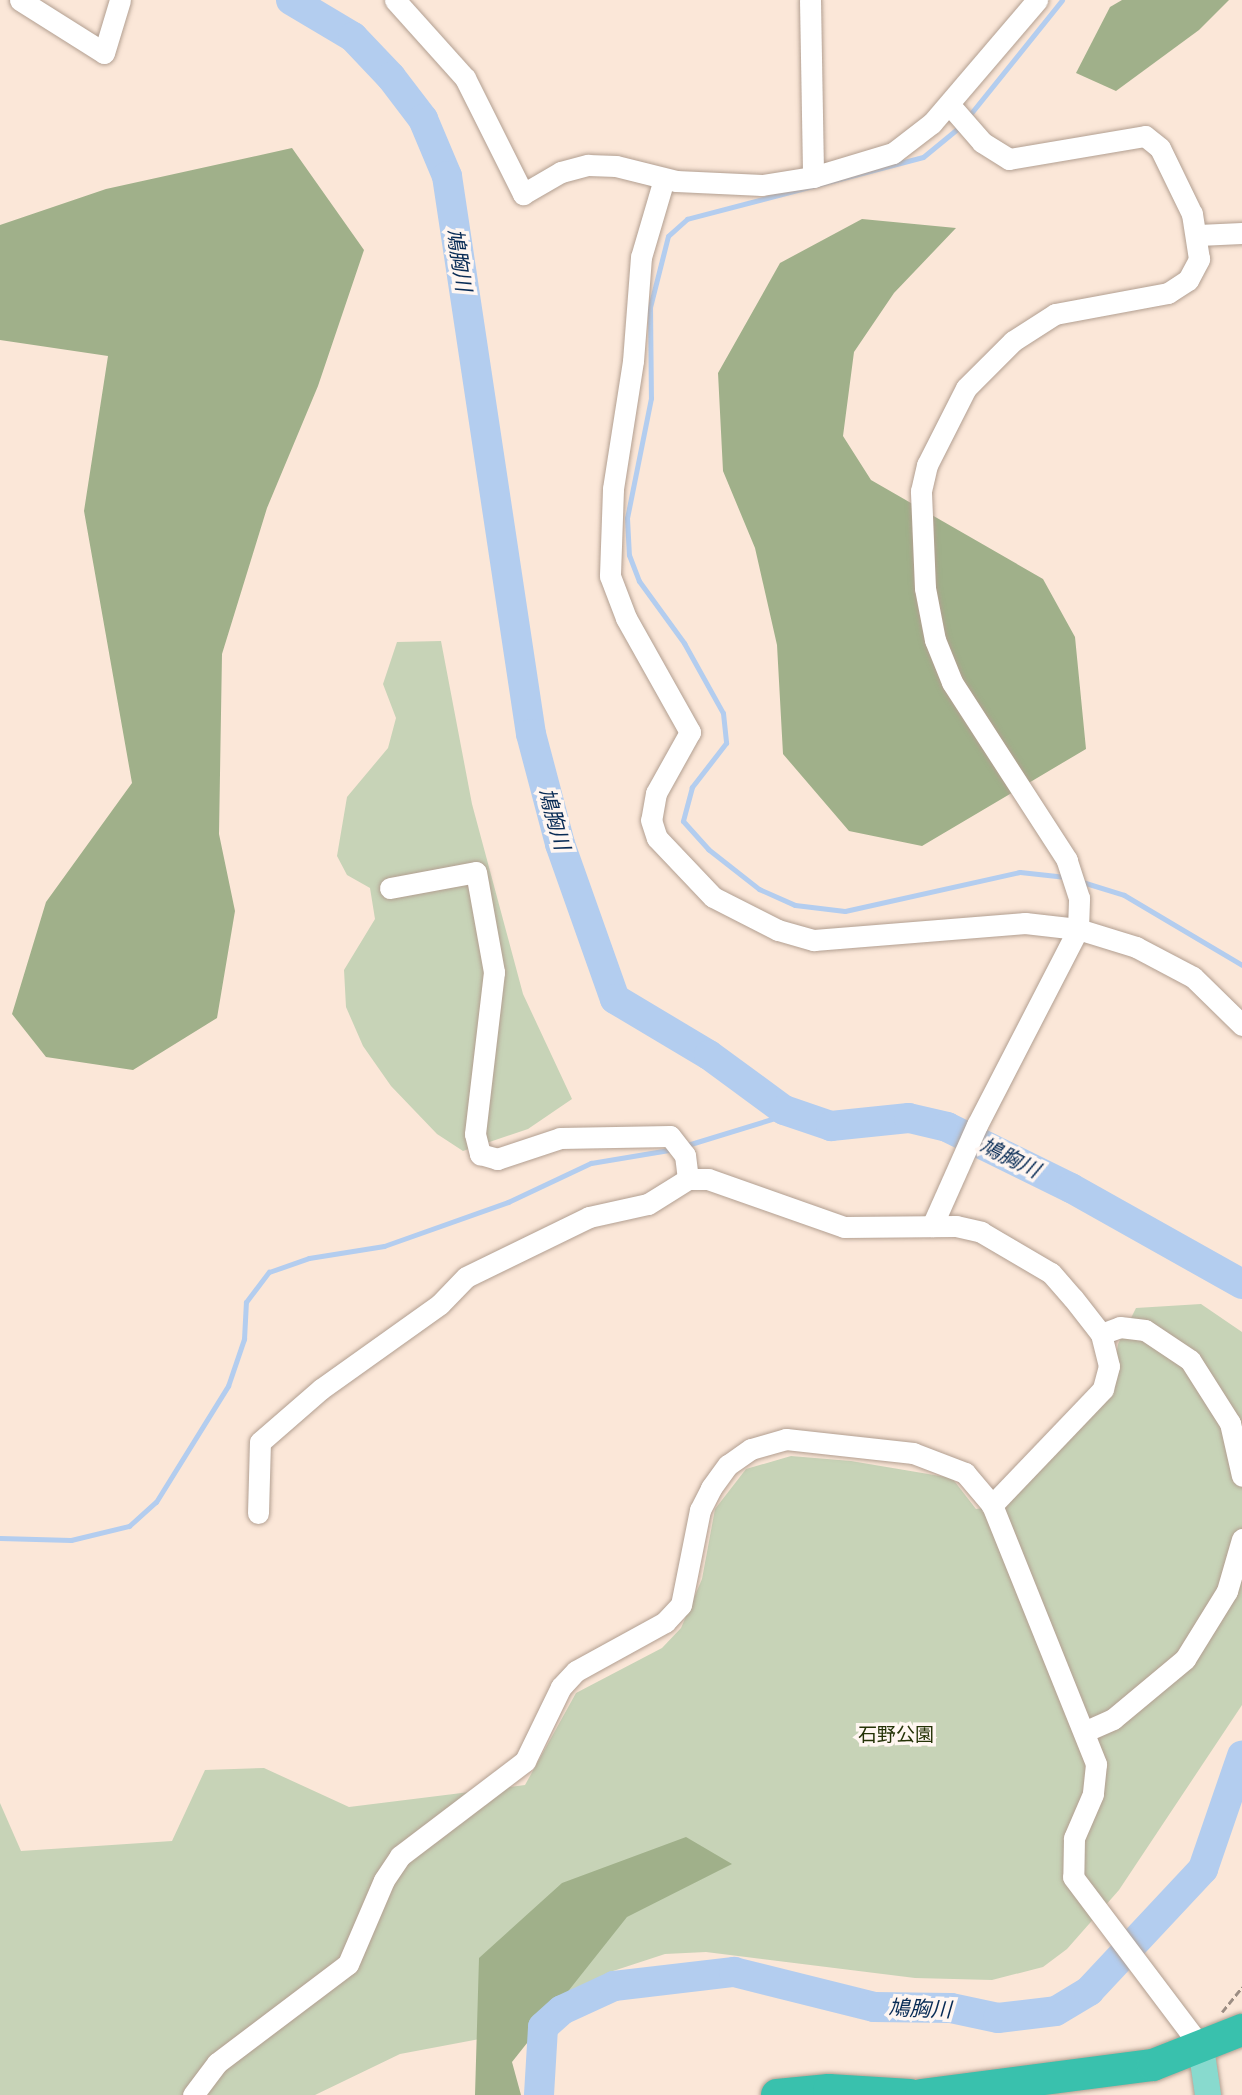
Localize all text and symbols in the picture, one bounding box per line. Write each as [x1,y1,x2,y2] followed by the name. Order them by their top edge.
[442,227,476,293] water label: 鳩胸川
[533,785,575,853] water label: 鳩胸川
[976,1133,1044,1183] water label: 鳩胸川
[858,1724,934,1746] park label: 石野公園
[888,1995,952,2023] water label: 鳩胸川

